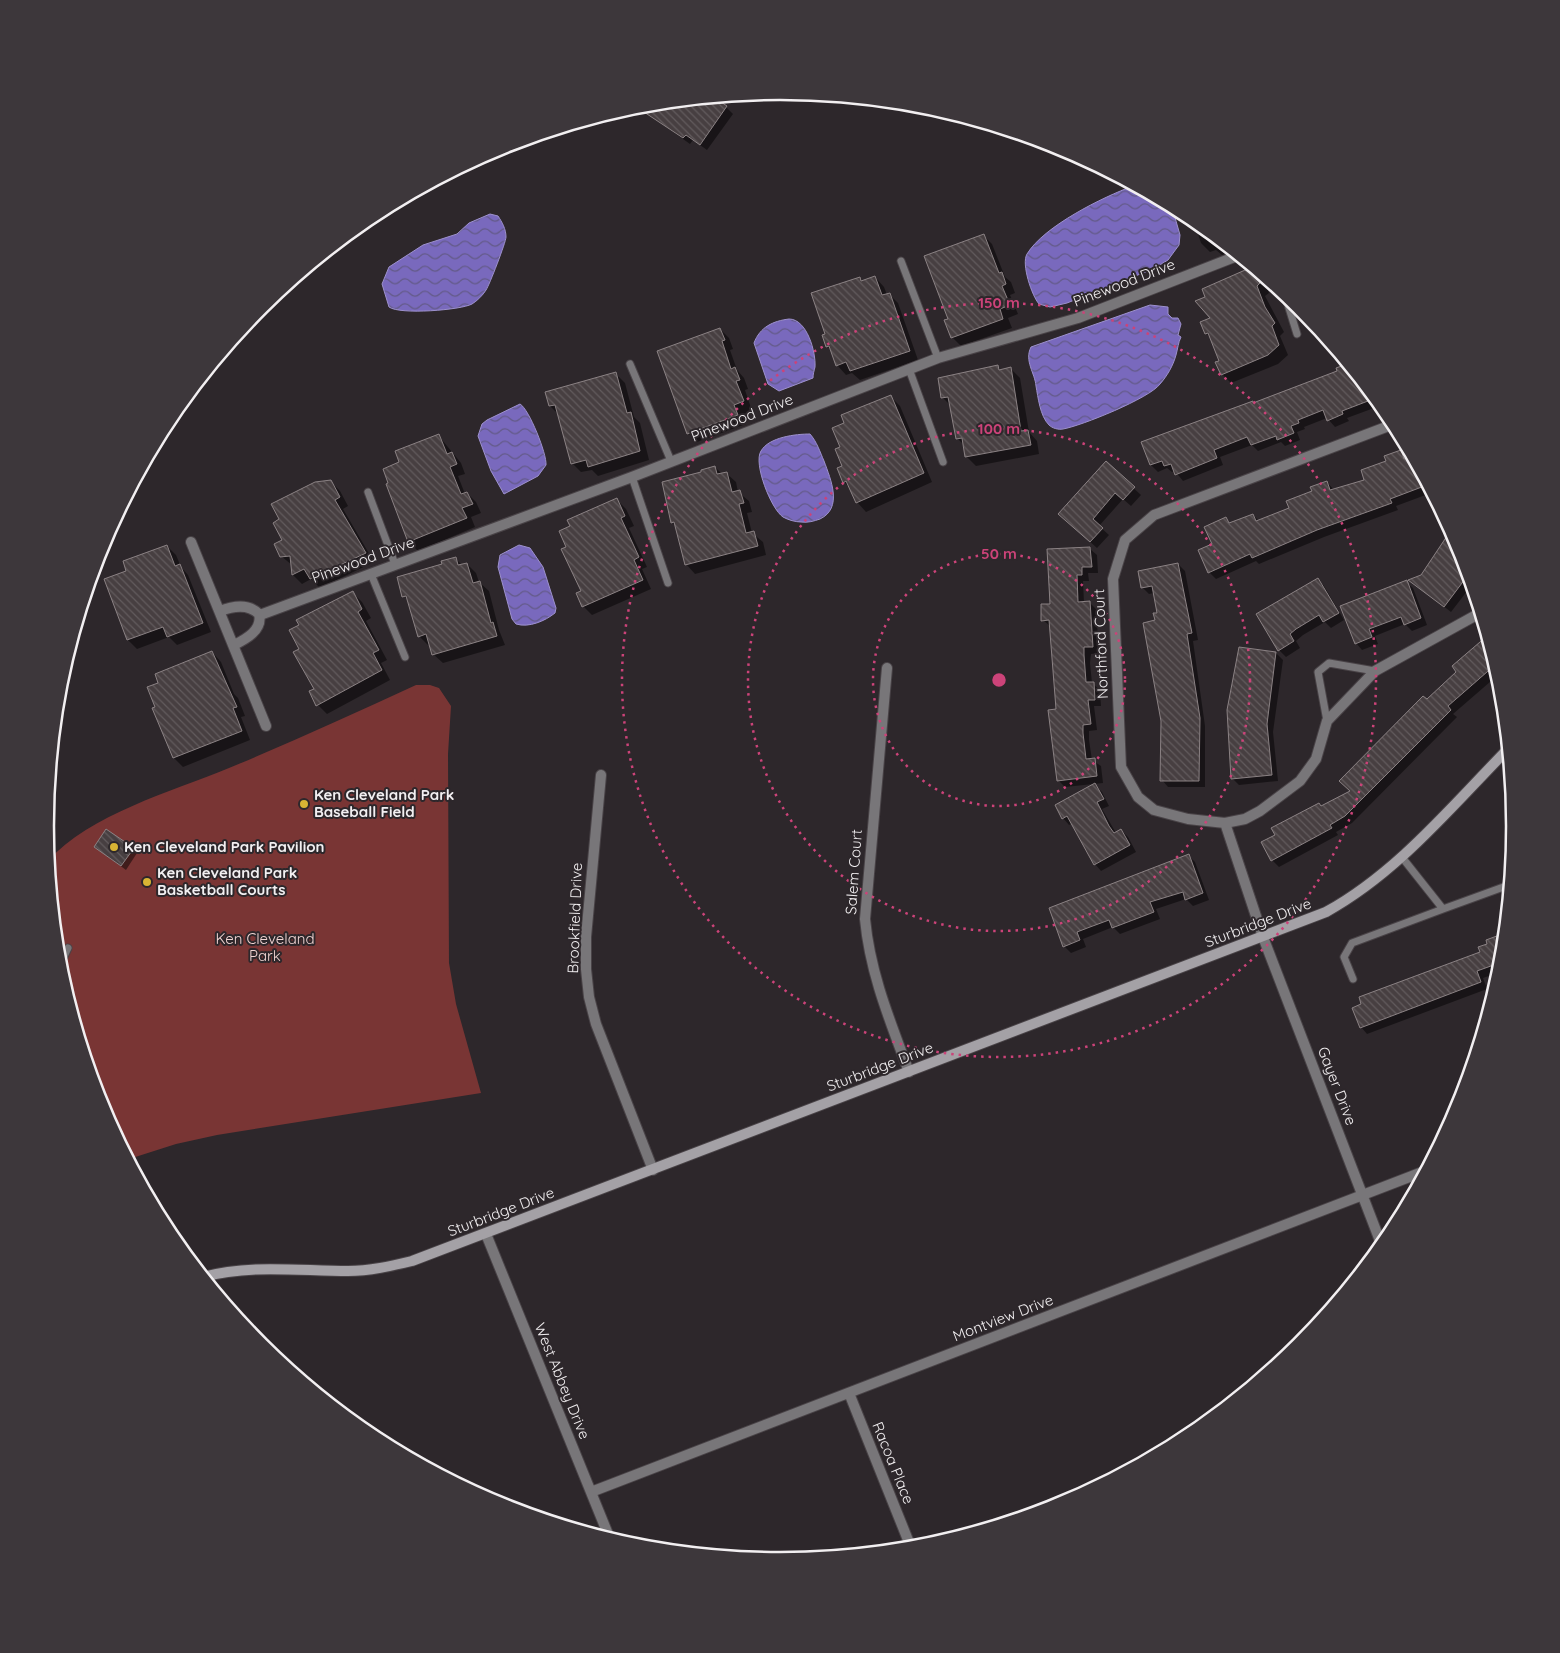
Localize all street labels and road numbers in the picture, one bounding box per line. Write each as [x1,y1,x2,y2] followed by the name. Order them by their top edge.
[1070,254,1178,311] street label: Pinewood Drive
[688,389,796,446] street label: Pinewood Drive
[309,532,417,587] street label: Pinewood Drive
[1089,589,1112,699] street label: Northford Court
[841,829,866,915] street label: Salem Court
[563,862,586,974] street label: Brookfield Drive
[1202,893,1314,952] street label: Sturbridge Drive
[824,1037,936,1096] street label: Sturbridge Drive
[1314,1044,1361,1128] street label: Gayer Drive
[445,1182,557,1241] street label: Sturbridge Drive
[950,1290,1056,1345] street label: Montview Drive
[530,1320,594,1442] street label: West Abbey Drive
[868,1419,919,1507] street label: Racoa Place

